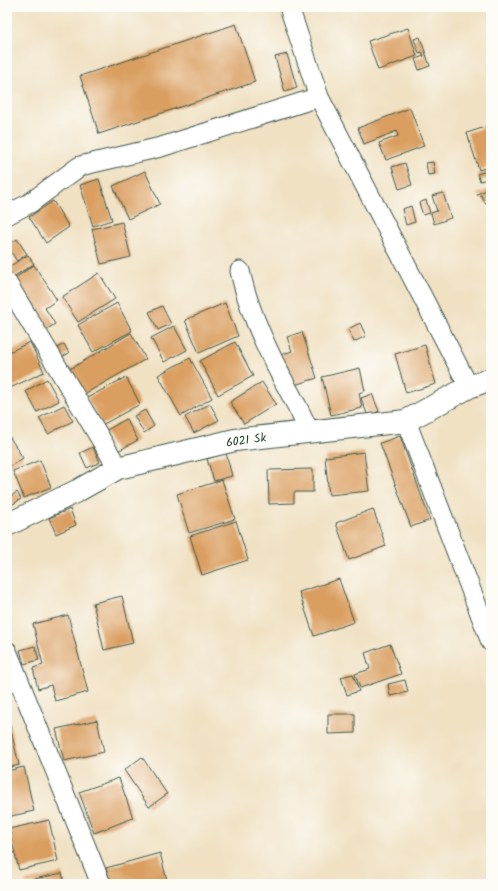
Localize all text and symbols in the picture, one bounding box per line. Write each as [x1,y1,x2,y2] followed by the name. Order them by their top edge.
[225,428,268,453] street label: 6021 Sk

